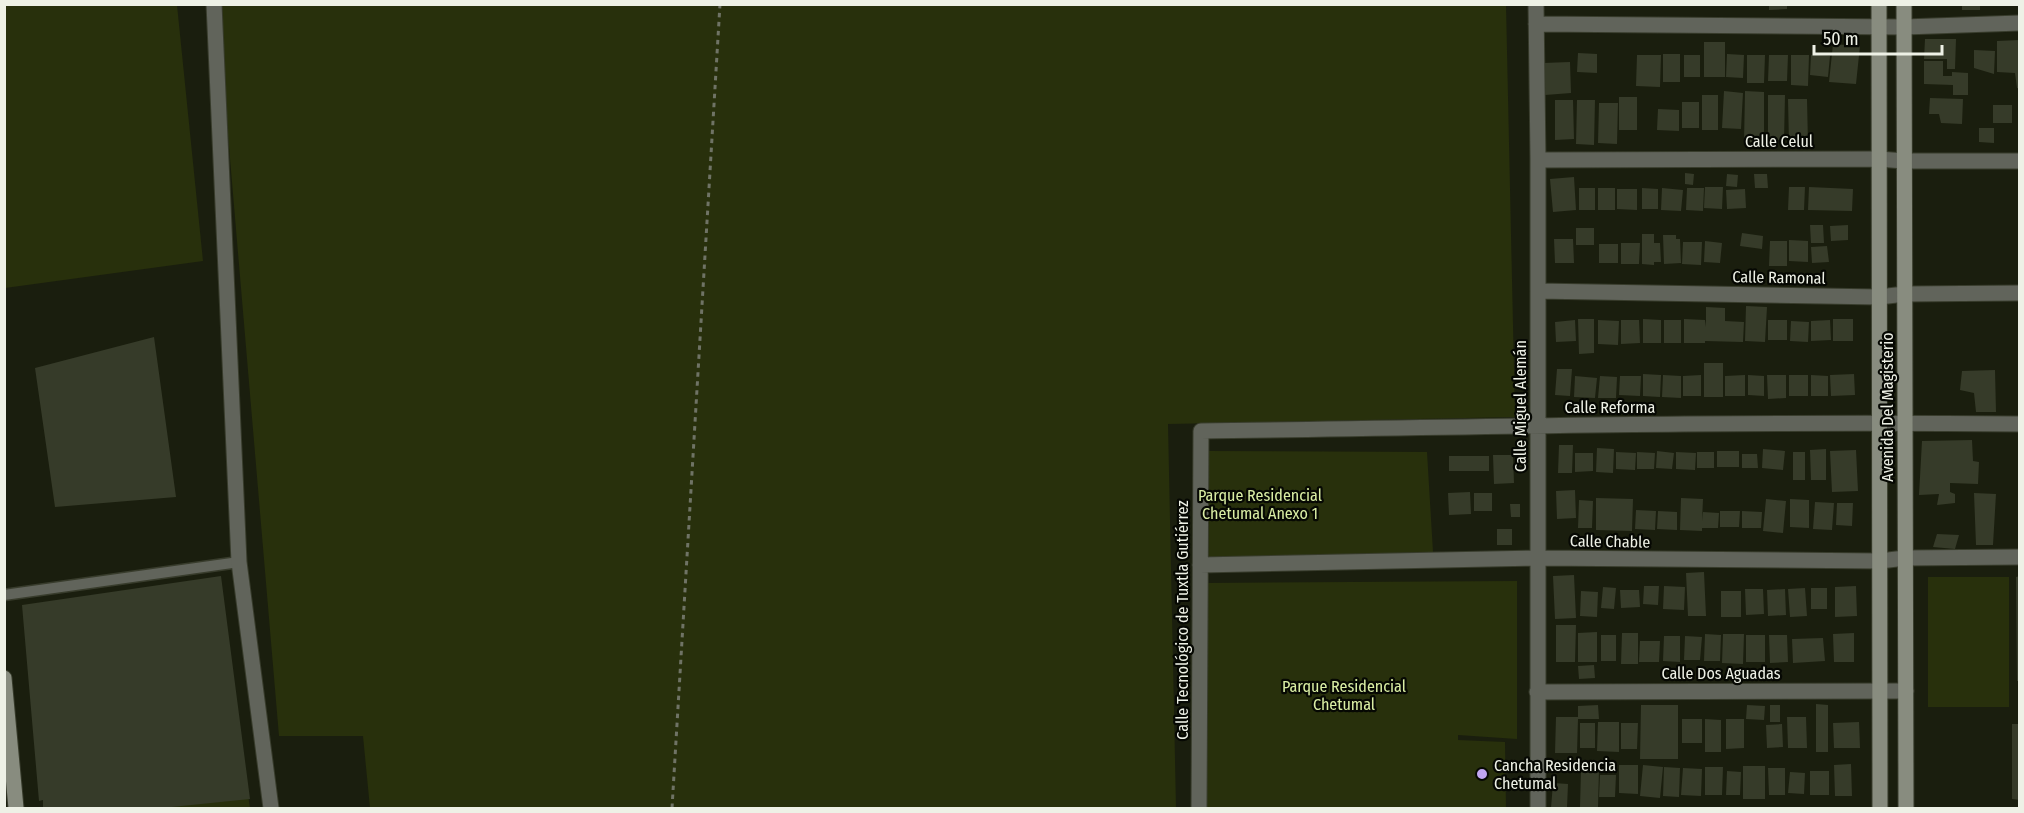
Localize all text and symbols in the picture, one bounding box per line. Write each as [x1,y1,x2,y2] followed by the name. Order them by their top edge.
[1814,18,1942,56] scale bar
[1823,28,1859,50] text: 50 m
[1745,132,1813,151] street label: Calle Celul
[1732,267,1826,288] street label: Calle Ramonal
[1878,332,1897,482] street label: Avenida Del Magisterio
[1511,340,1530,472] street label: Calle Miguel Alemán
[1565,398,1656,417] street label: Calle Reforma
[1198,486,1322,523] park label: Parque Residencial Chetumal Anexo 1
[1173,500,1192,740] street label: Calle Tecnológico de Tuxtla Gutiérrez
[1570,531,1650,552] street label: Calle Chable
[1661,664,1781,683] street label: Calle Dos Aguadas
[1282,677,1406,714] park label: Parque Residencial Chetumal
[1494,756,1616,793] place label: Cancha Residencia Chetumal
[1475,767,1489,781] marker: Cancha Residencia Chetumal

